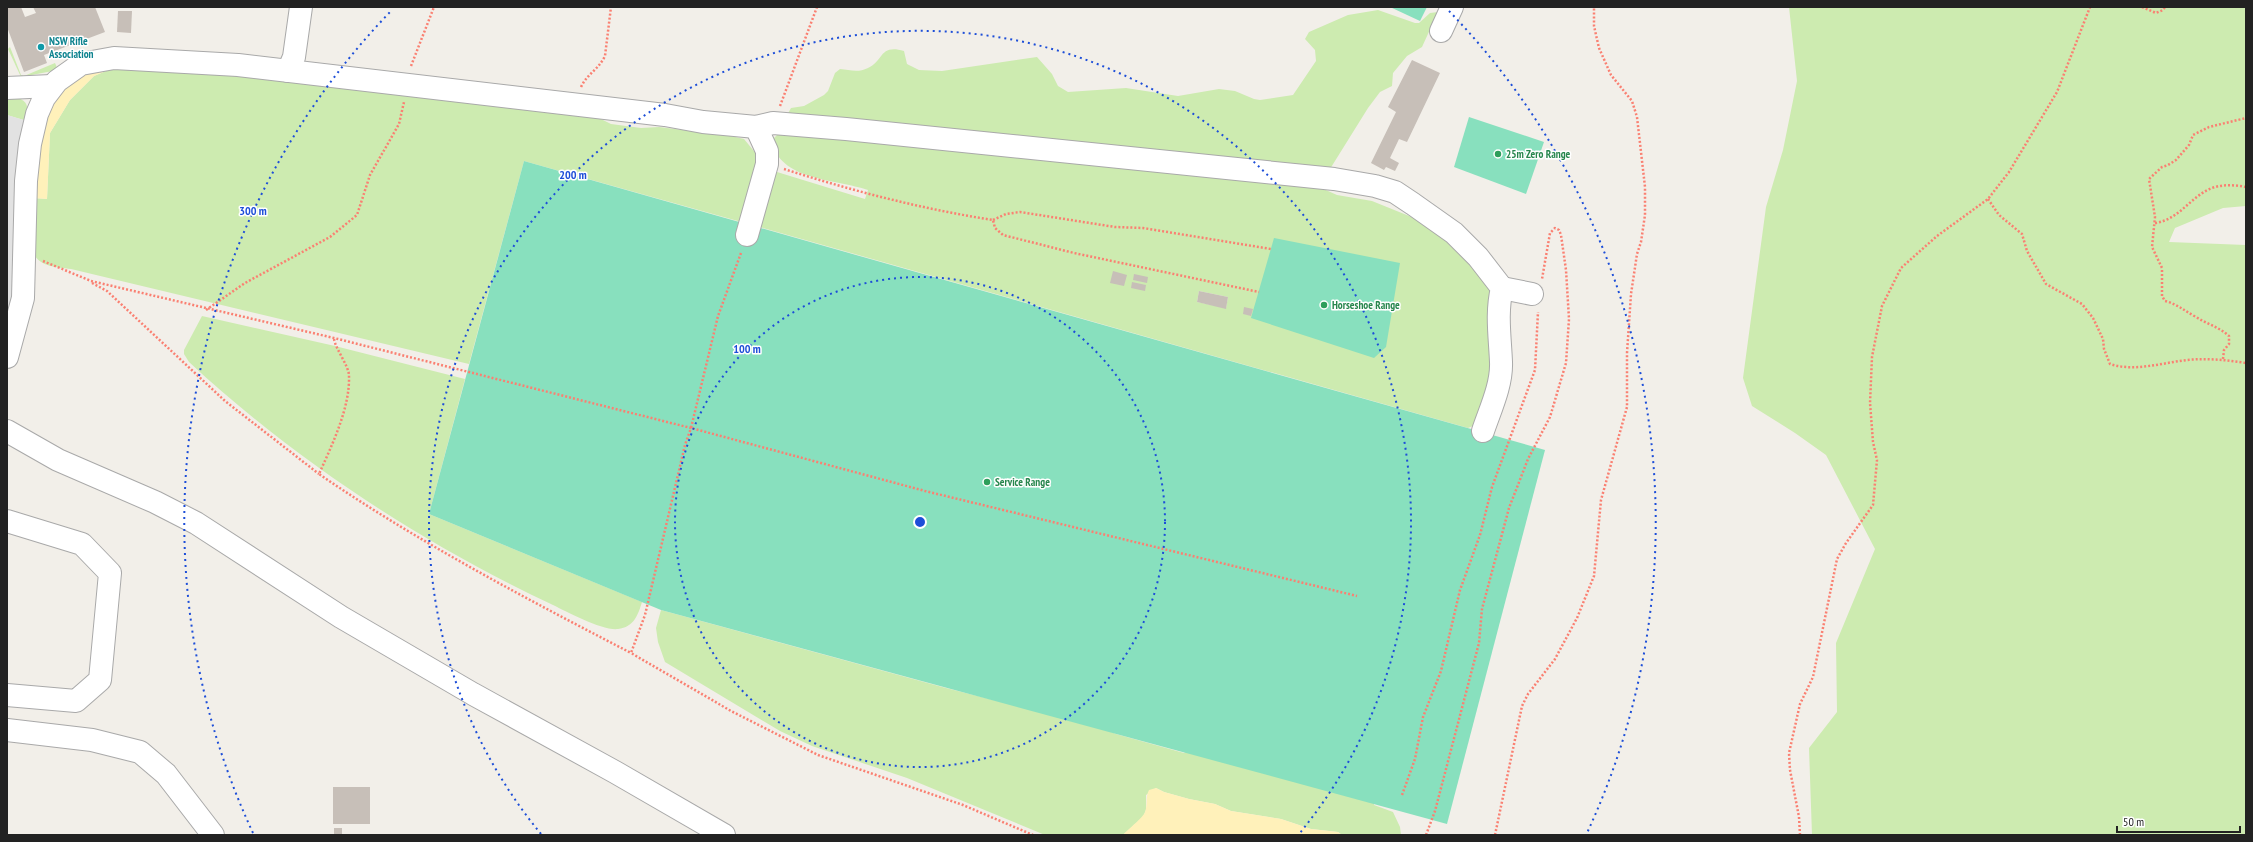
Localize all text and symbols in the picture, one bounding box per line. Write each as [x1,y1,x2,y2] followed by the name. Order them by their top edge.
[48,34,94,61] place label: NSW Rifle Association
[36,42,46,52] marker: NSW Rifle Association
[1506,147,1571,161] place label: 25m Zero Range
[1493,149,1503,159] marker: 25m Zero Range
[559,167,587,182] text: 200 m
[239,203,267,218] text: 300 m
[1332,298,1400,312] place label: Horseshoe Range
[1319,300,1329,310] marker: Horseshoe Range
[733,341,761,356] text: 100 m
[995,475,1050,489] place label: Service Range
[982,477,992,487] marker: Service Range
[913,515,927,529] centre of rings
[2117,808,2240,834] scale bar
[2123,814,2144,829] text: 50 m

